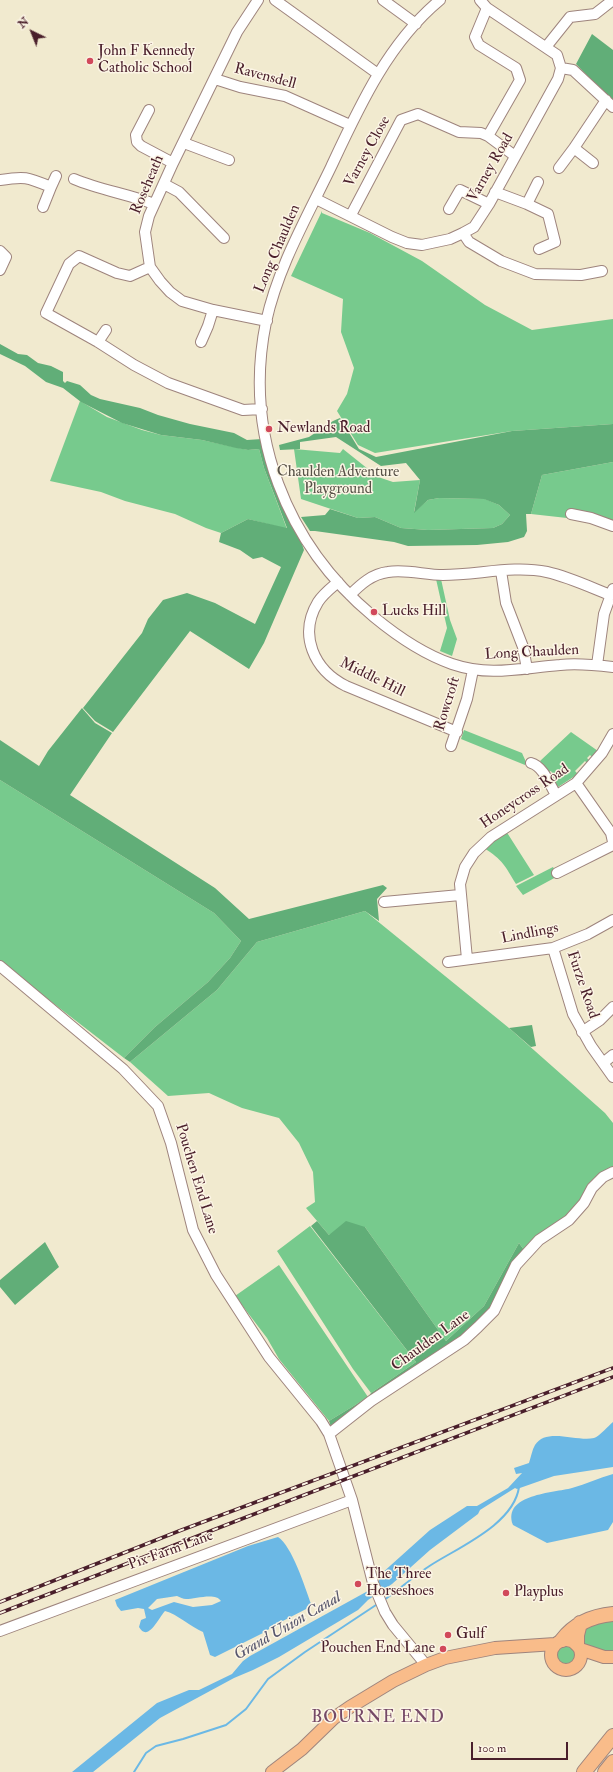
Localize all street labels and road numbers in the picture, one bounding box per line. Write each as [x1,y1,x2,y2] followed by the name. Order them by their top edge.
[232,60,298,94] street label: Ravensdell
[341,113,395,191] street label: Varney Close
[464,130,518,206] street label: Varney Road
[128,153,168,217] street label: Roseheath
[251,202,305,296] street label: Long Chaulden
[484,642,580,664] street label: Long Chaulden
[336,654,408,702] street label: Middle Hill
[431,675,465,733] street label: Rowcroft
[477,761,573,833] street label: Honeycross Road
[500,920,560,948] street label: Lindlings
[562,949,602,1021] street label: Furze Road
[171,1122,221,1236] street label: Pouchen End Lane
[388,1307,474,1375] street label: Chaulden Lane
[126,1527,216,1575] street label: Pix Farm Lane

